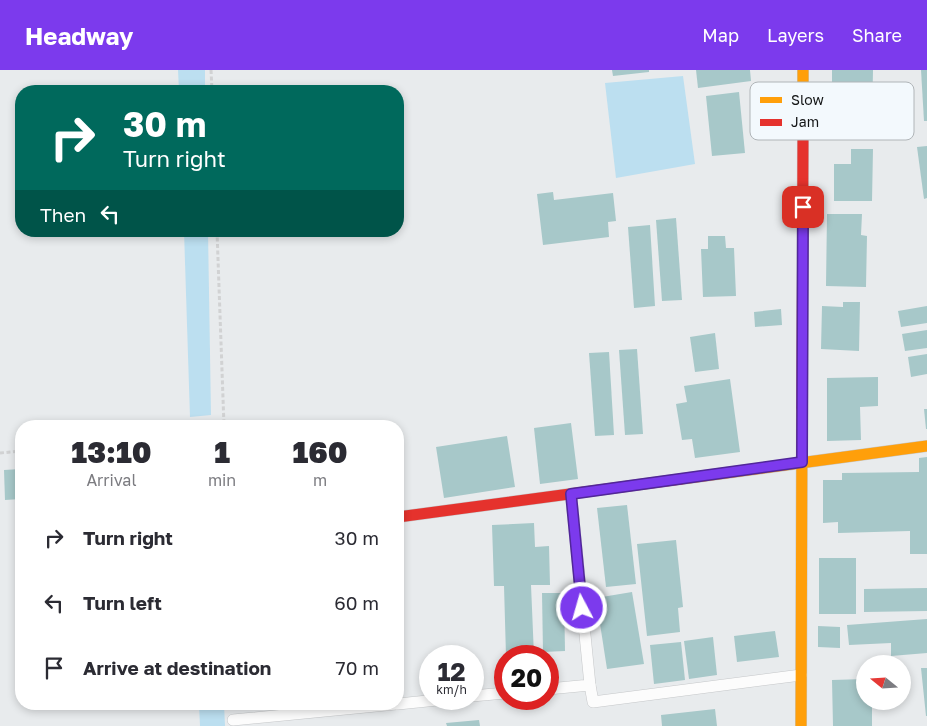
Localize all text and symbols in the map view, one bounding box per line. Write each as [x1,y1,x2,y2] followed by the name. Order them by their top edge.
[25,21,133,50] text: Headway
[702,24,739,46] text: Map
[767,24,824,46] text: Layers
[852,24,902,46] text: Share
[750,82,914,140] legend
[791,91,824,108] text: Slow
[123,103,206,145] text: 30 m
[40,105,105,170] icon: right
[791,113,819,130] text: Jam
[123,145,226,172] text: Turn right
[782,186,824,228] pin
[789,193,817,221] icon: arrive
[96,200,124,228] icon: left
[40,203,86,226] text: Then
[71,434,152,470] text: 13:10
[214,434,230,470] text: 1
[293,434,348,470] text: 160
[86,470,137,490] text: Arrival
[208,470,236,490] text: min
[313,470,327,490] text: m
[40,524,68,552] icon: right
[83,526,173,549] text: Turn right
[335,526,379,549] text: 30 m
[555,581,607,633] position arrow
[40,589,68,617] icon: left
[83,591,162,614] text: Turn left
[334,591,379,614] text: 60 m
[494,645,559,710] speed limit sign: 20
[40,654,68,682] icon: arrive
[856,655,911,710] north arrow
[856,655,911,710] map controls
[83,656,271,679] text: Arrive at destination
[336,656,379,679] text: 70 m
[437,656,466,687] text: 12
[436,682,467,697] text: km/h

